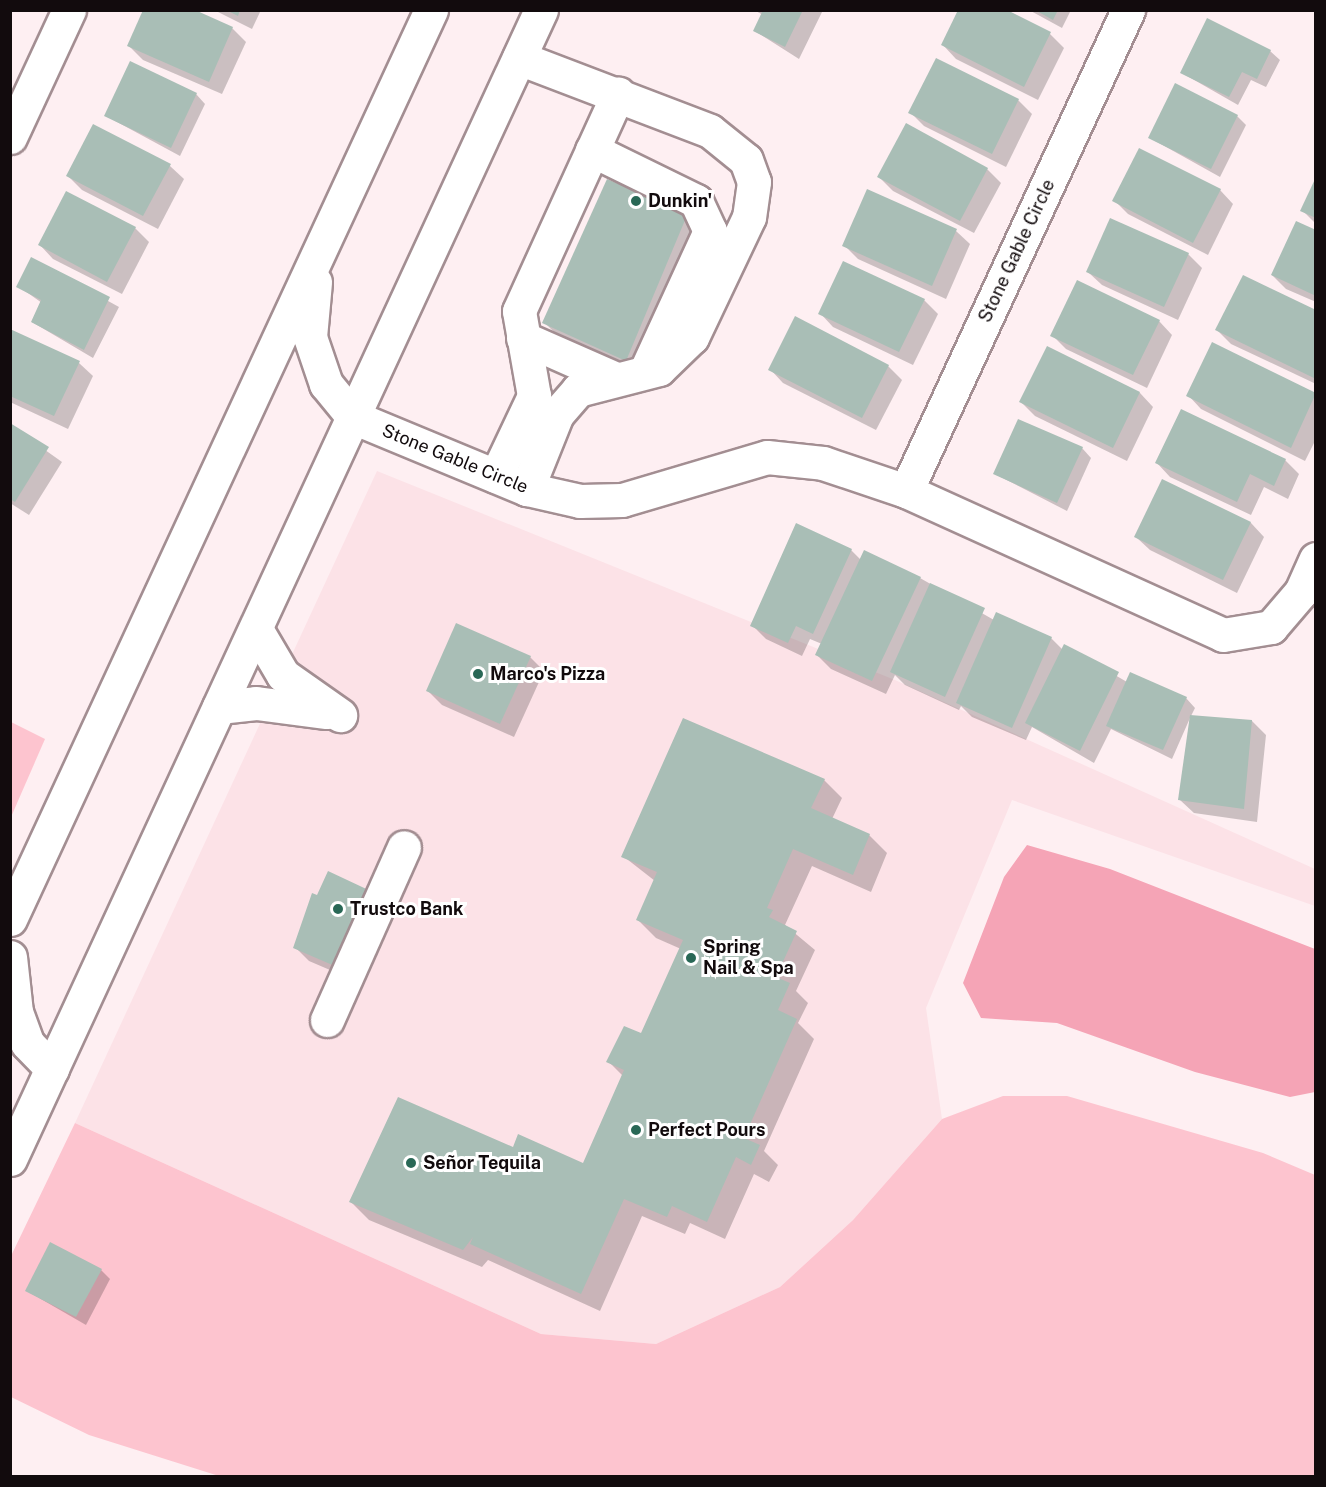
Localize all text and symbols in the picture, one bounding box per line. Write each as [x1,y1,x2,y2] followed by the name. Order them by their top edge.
[974,176,1060,326] street label: Stone Gable Circle
[648,190,712,212] place label: Dunkin'
[629,194,643,208] marker: Dunkin'
[379,420,531,498] street label: Stone Gable Circle
[490,663,605,685] place label: Marco's Pizza
[471,667,485,681] marker: Marco's Pizza
[350,898,463,920] place label: Trustco Bank
[331,902,345,916] marker: Trustco Bank
[703,937,794,980] place label: Spring Nail & Spa
[684,951,698,965] marker: Spring Nail & Spa
[648,1119,765,1141] place label: Perfect Pours
[629,1123,643,1137] marker: Perfect Pours
[423,1152,541,1174] place label: Señor Tequila
[404,1156,418,1170] marker: Señor Tequila

